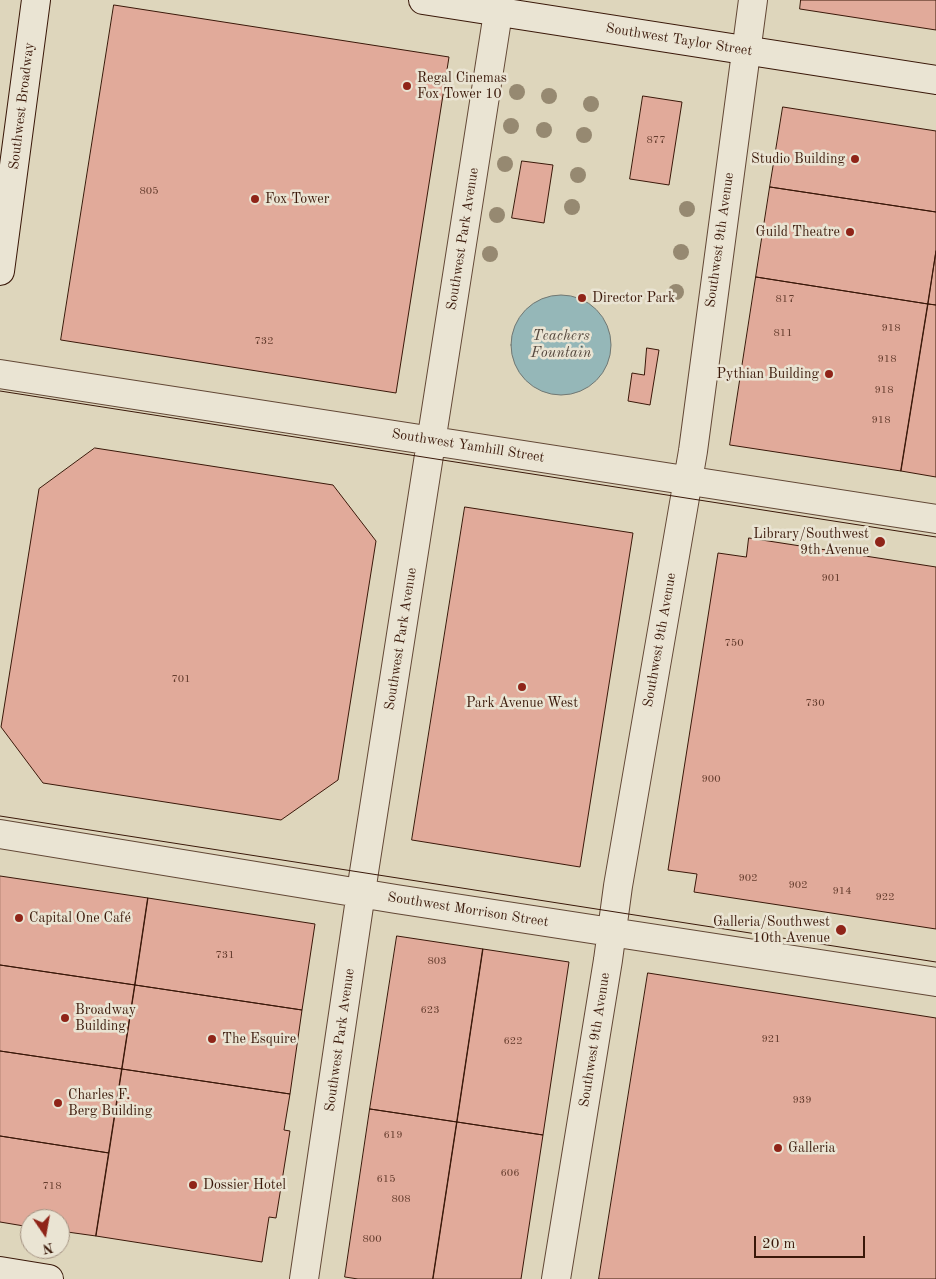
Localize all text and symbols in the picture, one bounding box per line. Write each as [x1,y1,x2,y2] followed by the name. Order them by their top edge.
[605,20,753,60] street label: Southwest Taylor Street
[6,41,38,171] street label: Southwest Broadway
[417,70,507,102] place label: Regal Cinemas Fox Tower 10
[401,80,413,92] marker: Regal Cinemas Fox Tower 10
[646,133,666,147] house number: 877
[751,151,845,167] place label: Studio Building
[849,153,861,165] marker: Studio Building
[443,166,483,312] street label: Southwest Park Avenue
[702,171,738,309] street label: Southwest 9th Avenue
[139,184,159,198] house number: 805
[265,191,329,207] place label: Fox Tower
[249,193,261,205] marker: Fox Tower
[756,224,840,240] place label: Guild Theatre
[844,226,856,238] marker: Guild Theatre
[592,290,675,306] place label: Director Park
[576,292,588,304] marker: Director Park
[775,292,795,306] house number: 817
[881,321,901,335] house number: 918
[773,326,793,340] house number: 811
[531,327,591,362] water label: Teachers Fountain
[254,334,274,348] house number: 732
[877,352,897,366] house number: 918
[716,366,819,382] place label: Pythian Building
[823,368,835,380] marker: Pythian Building
[874,383,894,397] house number: 918
[871,413,891,427] house number: 918
[390,426,546,466] street label: Southwest Yamhill Street
[753,526,869,558] place label: Library/Southwest 9th Avenue
[873,535,887,549] marker: Library/Southwest 9th Avenue
[381,566,421,712] street label: Southwest Park Avenue
[640,571,680,709] street label: Southwest 9th Avenue
[821,571,841,585] house number: 901
[724,636,744,650] house number: 750
[171,672,191,686] house number: 701
[516,681,528,693] marker: Park Avenue West
[466,695,578,711] place label: Park Avenue West
[805,696,825,710] house number: 730
[701,772,721,786] house number: 900
[738,871,758,885] house number: 902
[788,878,808,892] house number: 902
[832,884,852,898] house number: 914
[386,889,550,931] street label: Southwest Morrison Street
[875,890,895,904] house number: 922
[29,910,131,926] place label: Capital One Café
[13,912,25,924] marker: Capital One Café
[713,914,830,946] place label: Galleria/Southwest 10th Avenue
[834,923,848,937] marker: Galleria/Southwest 10th Avenue
[215,948,235,962] house number: 731
[427,954,447,968] house number: 803
[322,967,358,1113] street label: Southwest Park Avenue
[576,971,614,1109] street label: Southwest 9th Avenue
[75,1002,136,1034] place label: Broadway Building
[420,1003,440,1017] house number: 623
[59,1012,71,1024] marker: Broadway Building
[222,1031,296,1047] place label: The Esquire
[761,1032,781,1046] house number: 921
[206,1033,218,1045] marker: The Esquire
[503,1034,523,1048] house number: 622
[68,1087,152,1120] place label: Charles F. Berg Building
[792,1093,812,1107] house number: 939
[52,1097,64,1109] marker: Charles F. Berg Building
[383,1128,403,1142] house number: 619
[788,1140,835,1156] place label: Galleria
[772,1142,784,1154] marker: Galleria
[500,1166,520,1180] house number: 606
[376,1172,396,1186] house number: 615
[203,1177,286,1193] place label: Dossier Hotel
[42,1179,62,1193] house number: 718
[187,1179,199,1191] marker: Dossier Hotel
[391,1192,411,1206] house number: 808
[20,1209,70,1259] north arrow
[756,1226,867,1258] scale bar
[362,1232,382,1246] house number: 800
[762,1237,796,1252] text: 20 m
[41,1240,55,1256] text: N

